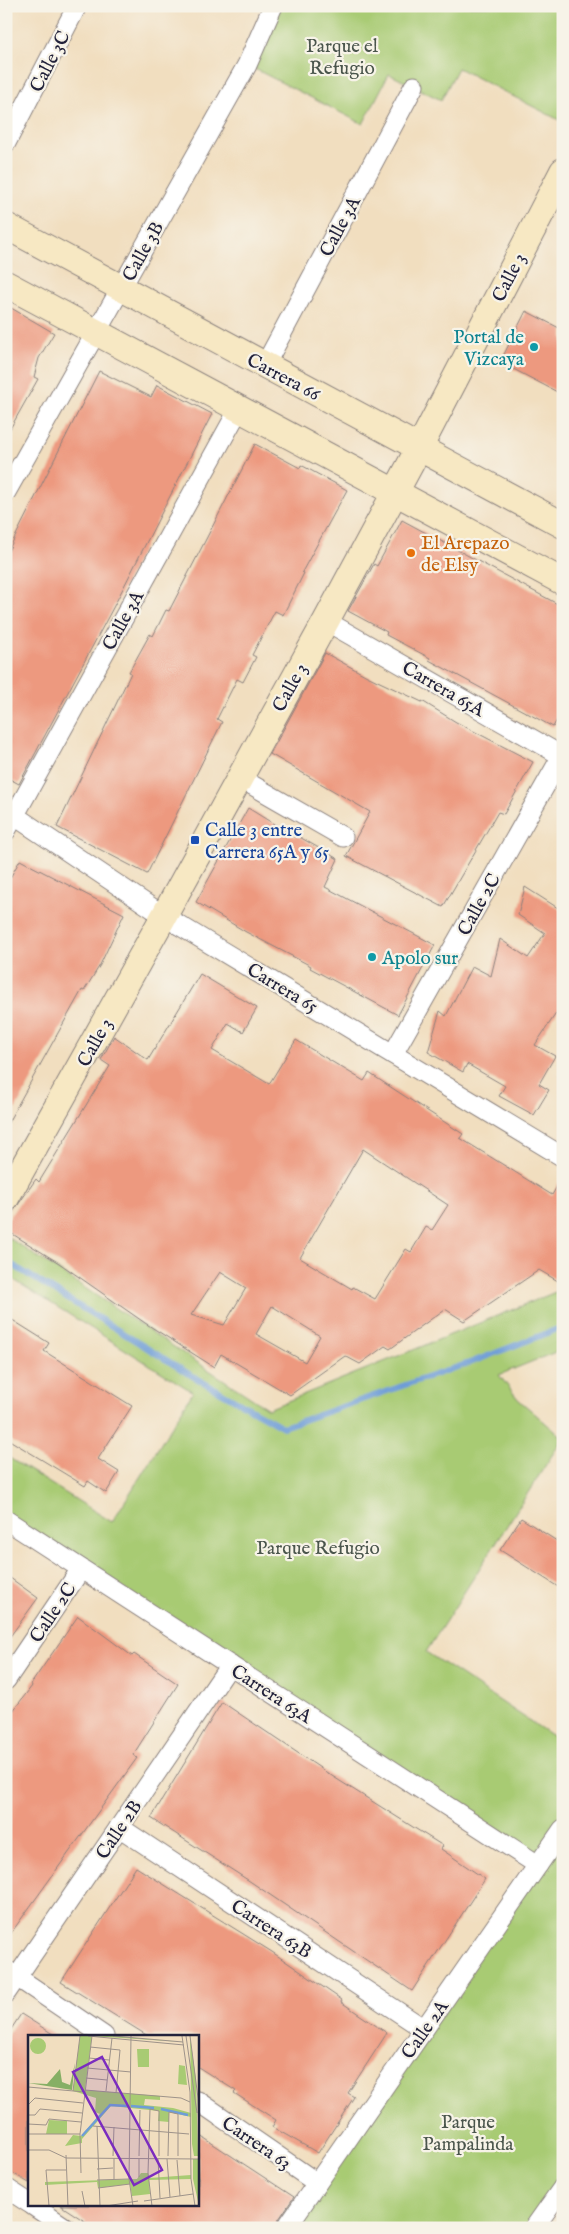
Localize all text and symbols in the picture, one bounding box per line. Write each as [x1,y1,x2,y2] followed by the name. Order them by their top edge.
[25,27,76,97] street label: Calle 3C
[306,35,379,81] park label: Parque el Refugio
[315,192,367,261] street label: Calle 3A
[118,218,170,286] street label: Calle 3B
[487,249,532,307] street label: Calle 3
[453,326,525,372] place label: Portal de Vizcaya
[528,341,540,353] marker: Portal de Vizcaya
[242,348,325,408] street label: Carrera 66
[421,532,510,578] place label: El Arepazo de Elsy
[405,547,417,559] marker: El Arepazo de Elsy
[98,586,151,655] street label: Calle 3A
[397,656,490,724] street label: Carrera 65A
[268,659,314,717] street label: Calle 3
[205,819,329,865] place label: Calle 3 entre Carrera 65A y 65
[189,834,201,846] marker: Calle 3 entre Carrera 65A y 65
[453,870,507,940] street label: Calle 2C
[381,947,458,971] place label: Apolo sur
[366,951,378,963] marker: Apolo sur
[242,958,322,1019] street label: Carrera 65
[73,1014,119,1072] street label: Calle 3
[256,1537,380,1561] park label: Parque Refugio
[25,1578,82,1648] street label: Calle 2C
[226,1660,317,1730] street label: Carrera 63A
[91,1796,148,1864] street label: Calle 2B
[226,1895,316,1965] street label: Carrera 63B
[397,1995,455,2064] street label: Calle 2A
[28,2035,199,2206] inset map
[422,2111,514,2157] park label: Parque Pampalinda
[216,2112,295,2176] street label: Carrera 63

